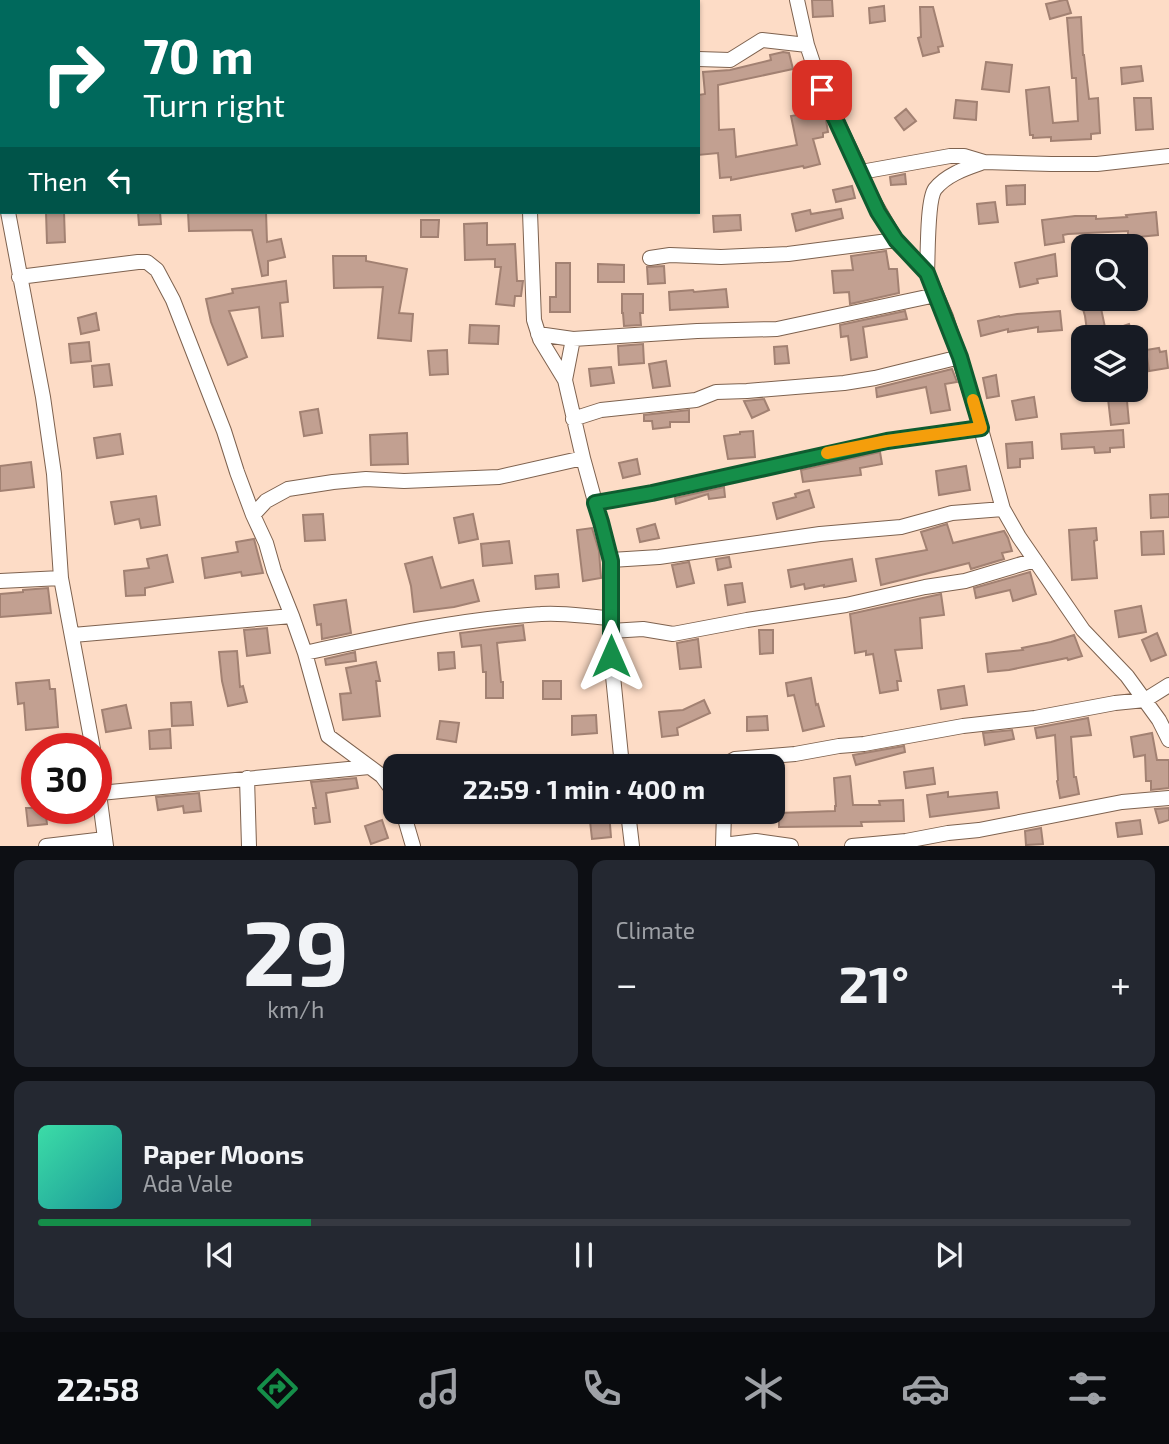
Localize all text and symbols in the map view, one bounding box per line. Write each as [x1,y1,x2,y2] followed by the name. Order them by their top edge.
[143,25,254,84] text: 70 m
[28,28,119,119] icon: right
[792,60,852,120] pin
[803,71,841,109] icon: arrive
[143,85,285,123] text: Turn right
[101,161,139,199] icon: left
[28,165,87,196] text: Then
[1071,234,1148,402] map controls
[1071,234,1148,311] button: search
[1071,325,1148,402] button: layers
[574,619,648,693] position arrow
[21,733,112,824] speed limit sign: 30
[463,773,705,804] text: 22:59 · 1 min · 400 m
[242,895,349,1004] text: 29
[616,916,695,944] text: Climate
[839,951,909,1013] text: 21°
[616,960,638,1006] text: −
[1110,960,1131,1006] text: +
[267,995,324,1023] text: km/h
[143,1138,304,1169] text: Paper Moons
[143,1169,233,1197] text: Ada Vale
[201,1236,239,1274] icon: previous
[565,1236,603,1274] icon: pause
[930,1236,968,1274] icon: next
[253,1364,302,1413] icon: directions
[415,1364,464,1413] icon: music
[577,1364,626,1413] icon: phone
[739,1364,788,1413] icon: climate
[901,1364,950,1413] icon: car
[1063,1364,1112,1413] icon: filters
[57,1369,140,1407] text: 22:58

